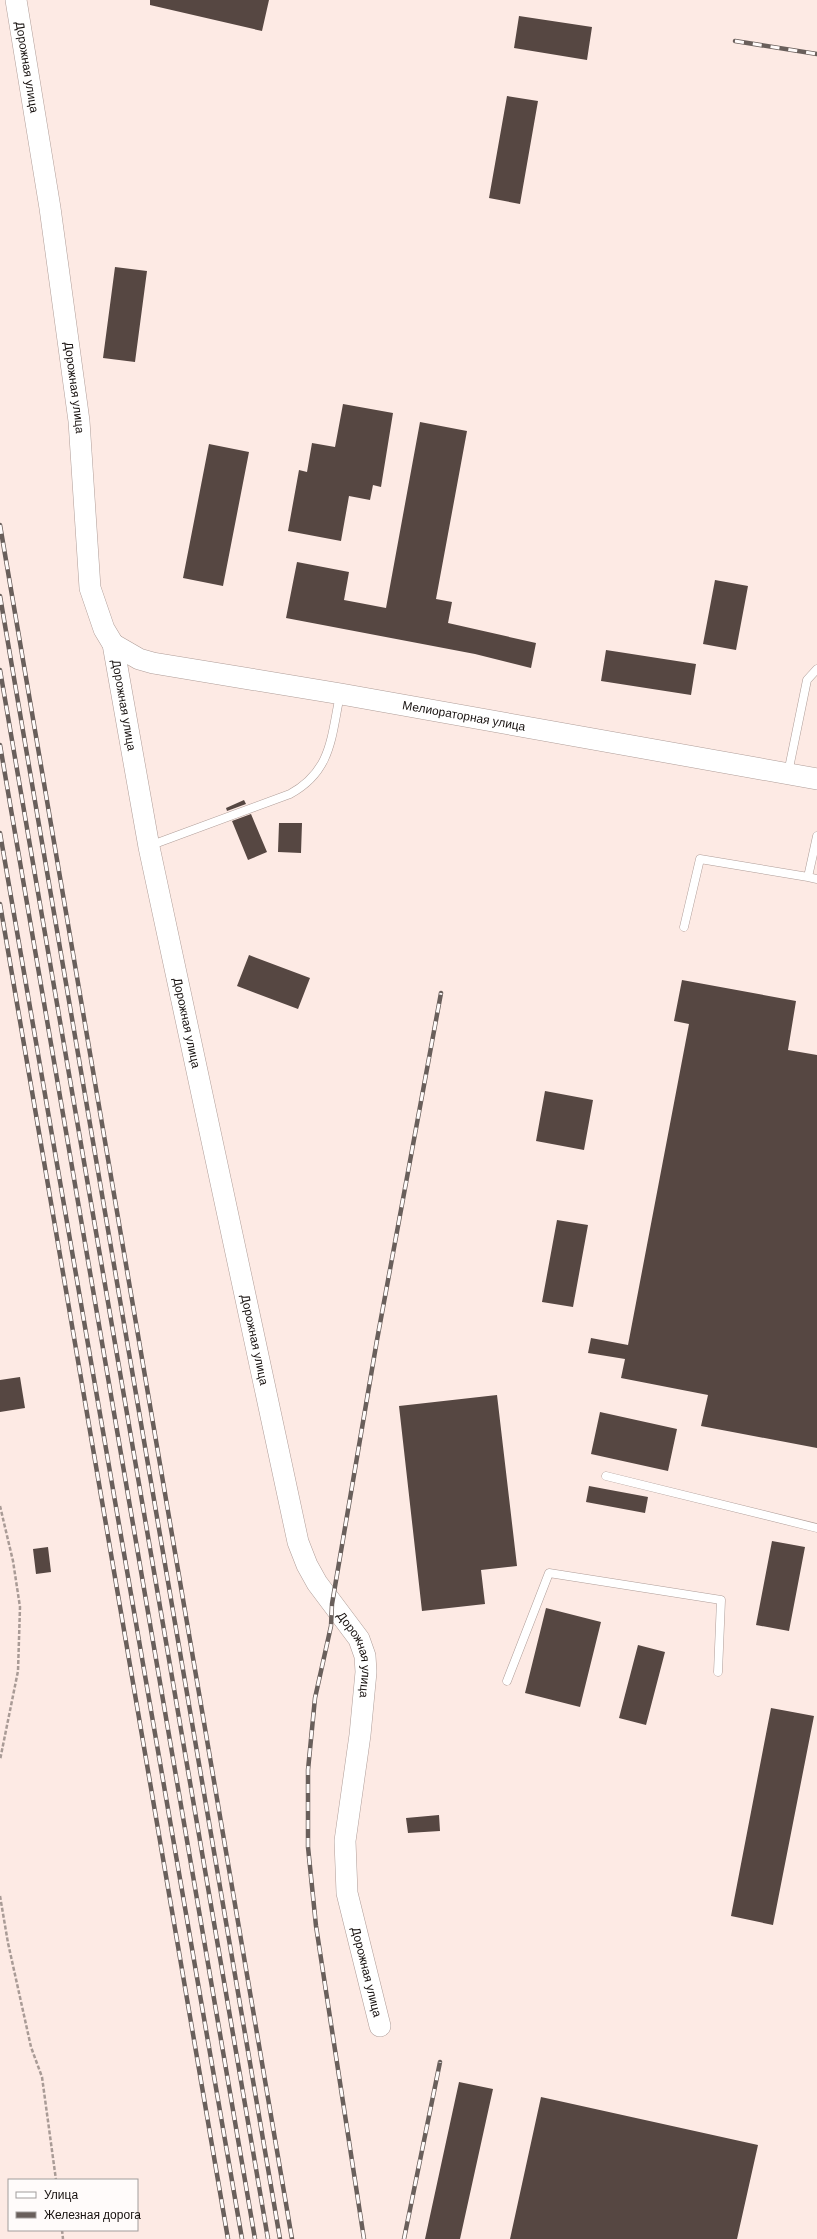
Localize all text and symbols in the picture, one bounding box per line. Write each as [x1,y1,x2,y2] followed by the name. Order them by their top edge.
[12,20,42,114] street label: Дорожная улица
[60,341,88,434] street label: Дорожная улица
[108,658,140,752] street label: Дорожная улица
[401,697,527,735] street label: Мелиораторная улица
[169,976,204,1070] street label: Дорожная улица
[237,1293,272,1387] street label: Дорожная улица
[333,1608,374,1699] street label: Дорожная улица
[348,1925,386,2019] street label: Дорожная улица
[8,2179,138,2231] legend
[44,2187,78,2203] text: Улица
[44,2207,141,2223] text: Железная дорога

